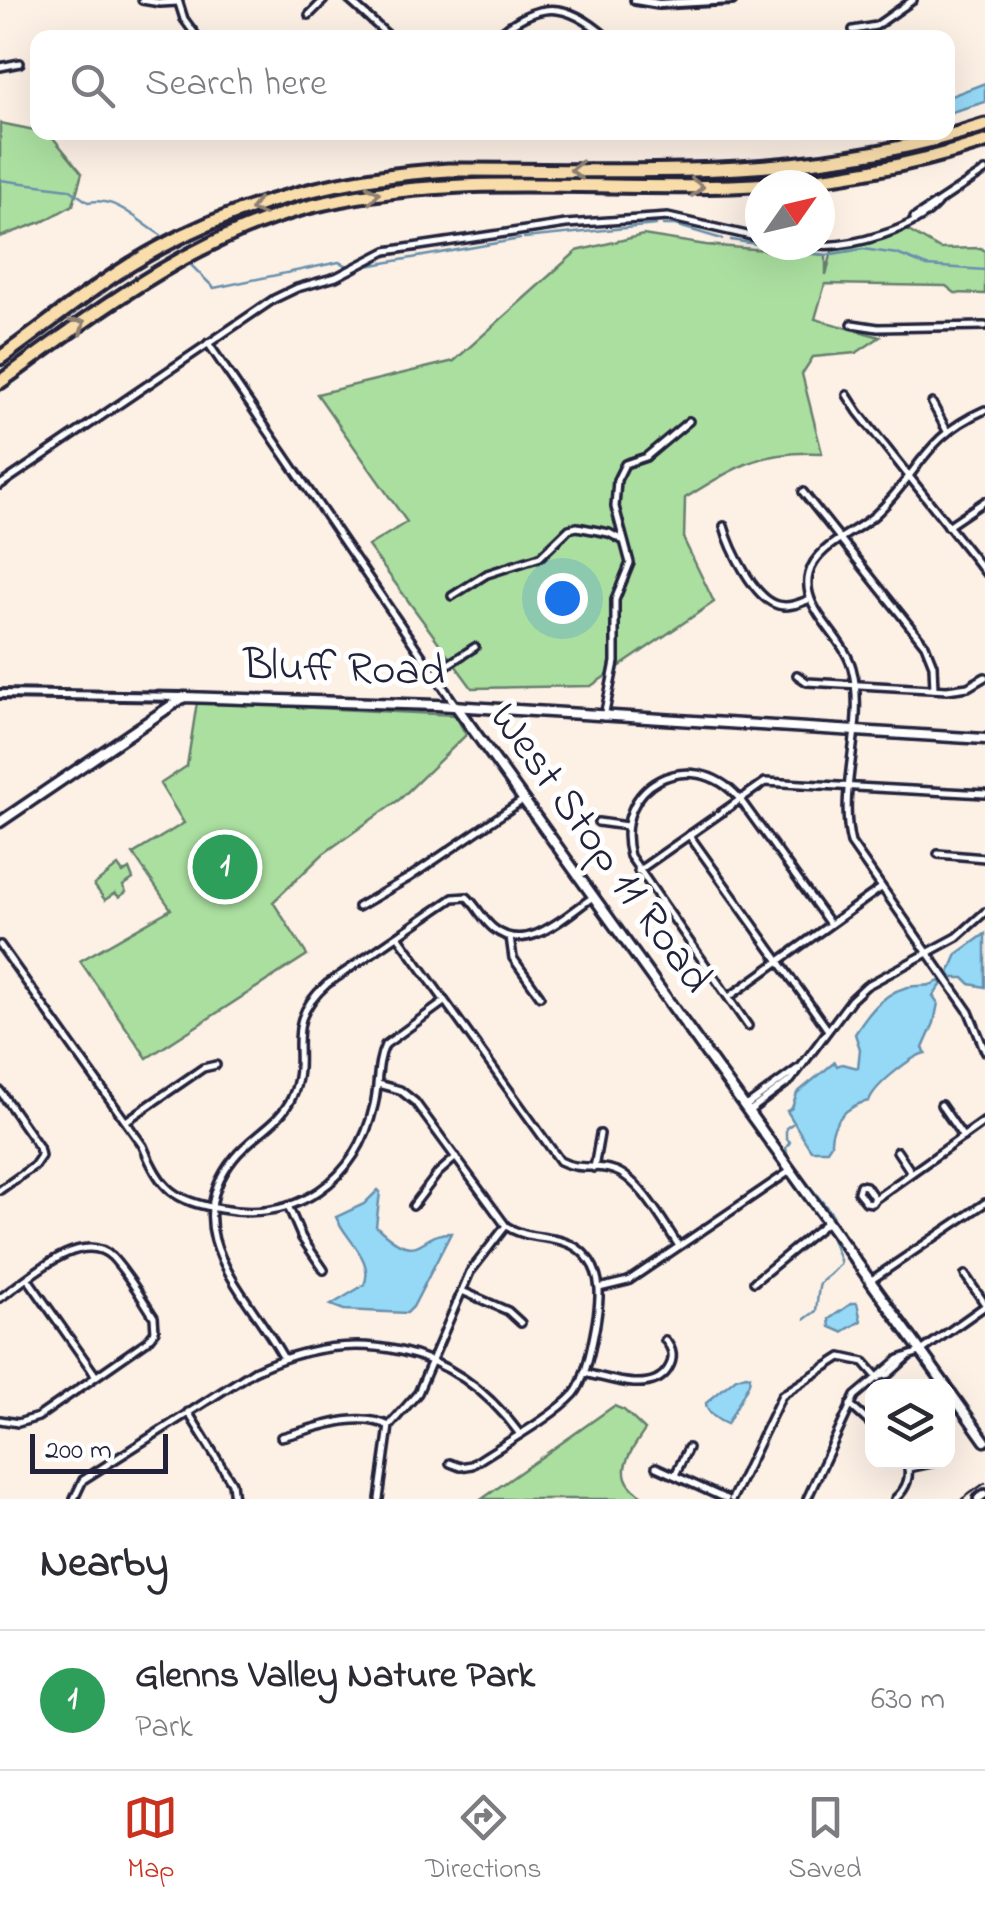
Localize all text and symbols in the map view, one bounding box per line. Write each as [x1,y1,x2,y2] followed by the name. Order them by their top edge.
[30,30,955,140] search box
[145,57,327,113] text: Search here
[65,58,120,113] icon: search
[569,159,584,181] one-way arrow
[745,170,835,260] north arrow
[690,176,706,198] one-way arrow
[365,184,381,205] one-way arrow
[249,196,266,216] one-way arrow
[68,319,86,337] one-way arrow
[537,573,588,624] your location
[241,633,446,707] street label: Bluff Road
[471,690,727,1008] street label: West Stop 11 Road
[192,830,258,904] pin: 1
[865,1379,955,1469] map controls
[865,1379,955,1469] button: layers
[30,1429,168,1474] scale bar
[45,1431,112,1472] text: 200 m
[40,1534,168,1595] text: Nearby
[135,1649,535,1705] text: Glenns Valley Nature Park
[67,1677,78,1724] text: 1
[871,1677,945,1724] text: 630 m
[135,1705,193,1752] text: Park
[123,1790,178,1891] tab: Map
[425,1790,542,1891] tab: Directions
[789,1790,862,1891] tab: Saved

